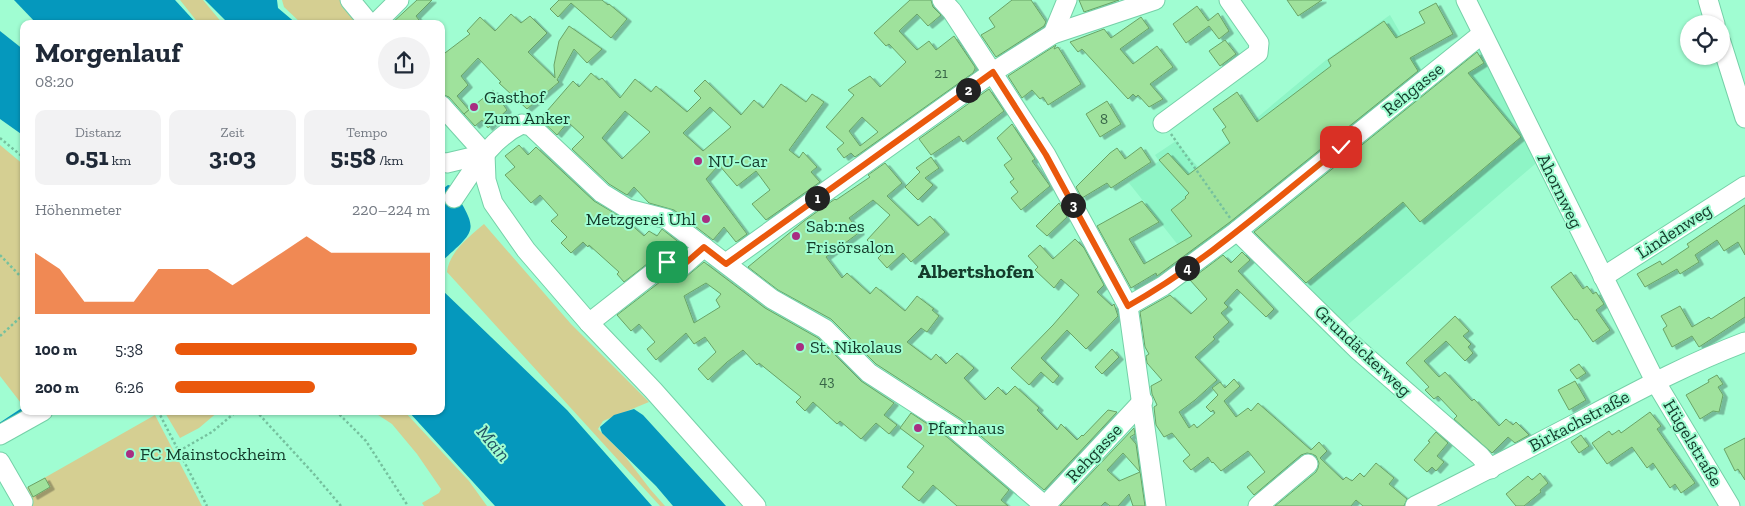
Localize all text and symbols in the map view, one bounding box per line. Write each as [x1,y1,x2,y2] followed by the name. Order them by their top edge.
[1680,15,1730,65] map controls
[1680,15,1730,65] button: locate
[35,36,181,69] text: Morgenlauf
[378,37,430,89] button: share
[1378,58,1448,120] street label: Rehgasse
[934,64,948,82] house number: 21
[35,72,74,91] text: 08:20
[956,78,980,102] pin: 2
[965,82,972,99] text: 2
[484,86,570,129] place label: Gasthof Zum Anker
[468,101,480,113] marker: Gasthof Zum Anker
[1100,110,1108,128] house number: 8
[75,124,121,141] text: Distanz
[221,124,244,141] text: Zeit
[346,124,387,141] text: Tempo
[1320,126,1362,168] pin
[1327,133,1355,161] icon: check
[65,141,109,171] text: 0.51
[209,141,256,171] text: 3:03
[330,141,376,171] text: 5:58
[708,150,768,172] place label: NU-Car
[1532,150,1588,232] street label: Ahornweg
[109,152,131,169] text: km
[376,152,403,169] text: /km
[692,155,704,167] marker: NU-Car
[804,186,830,210] pin: 1
[815,190,820,207] text: 1
[1060,192,1086,218] pin: 3
[1070,197,1077,214] text: 3
[1632,198,1716,263] street label: Lindenweg
[35,200,122,219] text: Höhenmeter
[352,200,430,219] text: 220–224 m
[586,208,696,230] place label: Metzgerei Uhl
[700,213,712,225] marker: Metzgerei Uhl
[806,215,895,258] place label: Sab:nes Frisörsalon
[790,230,802,242] marker: Sab:nes Frisörsalon
[646,241,688,283] pin
[653,248,681,276] icon: arrive
[1174,256,1200,280] pin: 4
[918,259,1034,283] district label: Albertshofen
[1184,260,1191,277] text: 4
[1310,301,1416,402] street label: Grundäckerweg
[810,336,902,358] place label: St. Nikolaus
[35,340,77,359] text: 100 m
[115,340,143,359] text: 5:38
[794,341,806,353] marker: St. Nikolaus
[819,372,835,390] house number: 43
[35,378,79,397] text: 200 m
[115,378,144,397] text: 6:26
[1525,385,1633,457] street label: Birkachstraße
[1658,396,1728,490] street label: Hügelstraße
[928,417,1005,439] place label: Pfarrhaus
[1061,419,1127,487] street label: Rehgasse
[472,421,515,466] water label: Main
[912,422,924,434] marker: Pfarrhaus
[140,443,287,465] place label: FC Mainstockheim
[124,448,136,460] marker: FC Mainstockheim

